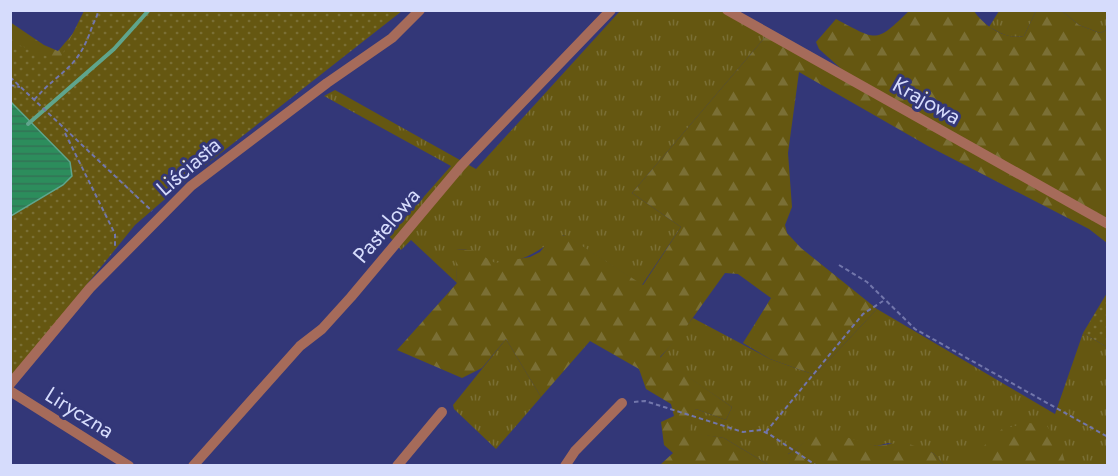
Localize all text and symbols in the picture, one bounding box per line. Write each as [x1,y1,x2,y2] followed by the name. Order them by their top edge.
[887,68,967,132] street label: Krajowa
[149,129,227,203] street label: Liściasta
[345,180,427,270] street label: Pastelowa
[39,378,121,446] street label: Liryczna

